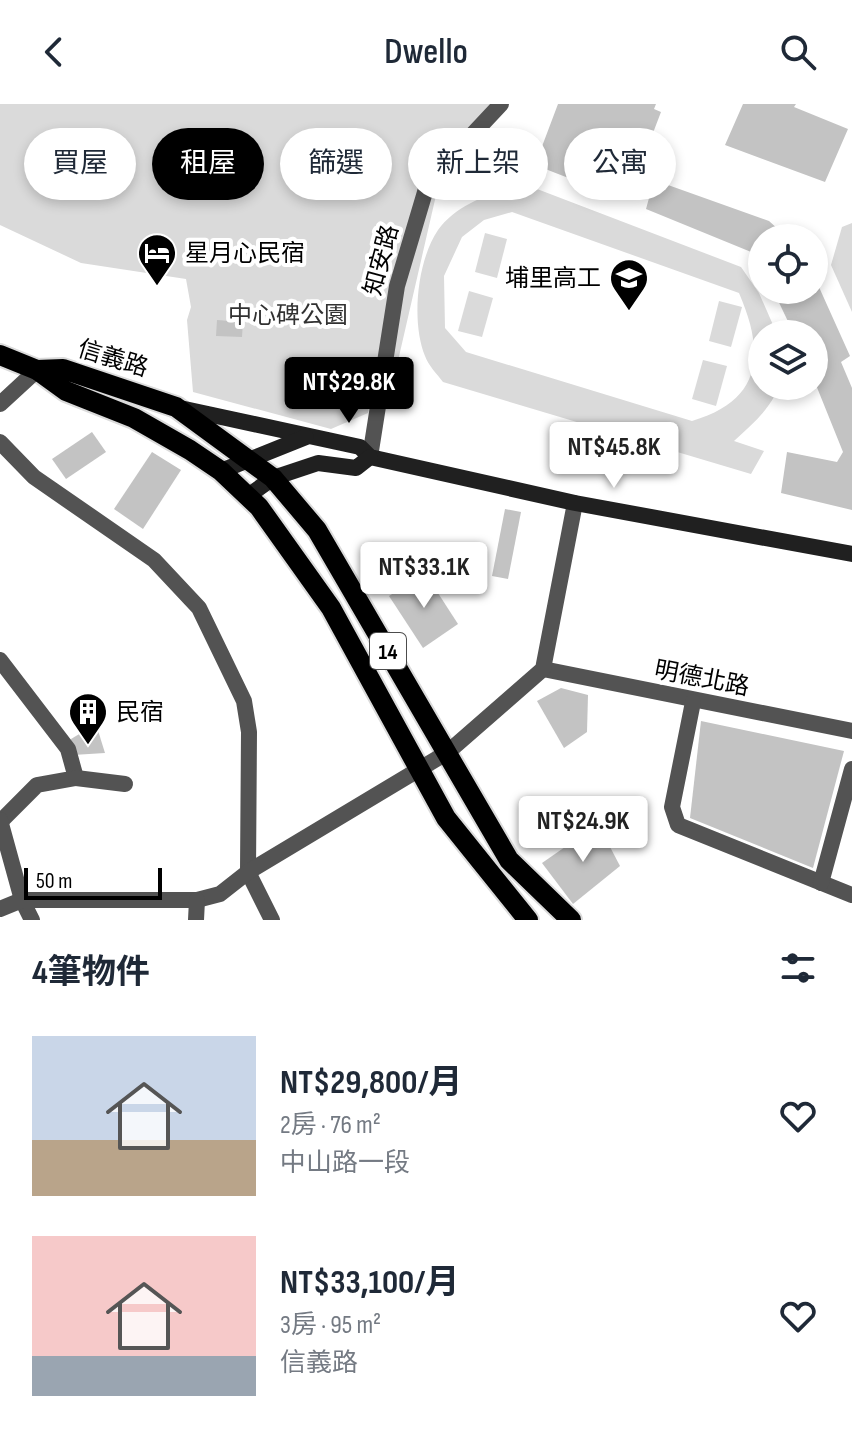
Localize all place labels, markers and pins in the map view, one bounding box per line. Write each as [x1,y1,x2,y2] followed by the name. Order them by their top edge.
[136,232,178,287] hotel icon: 星月心民宿
[185,239,305,268] place label: 星月心民宿
[608,257,650,312] school or university icon: 埔里高工
[505,264,601,293] place label: 埔里高工
[266,357,432,425] pin: NT$29.8K
[531,422,697,490] pin: NT$45.8K
[341,542,507,610] pin: NT$33.1K
[67,691,109,746] building icon: 民宿
[116,698,164,727] place label: 民宿
[500,796,666,864] pin: NT$24.9K

